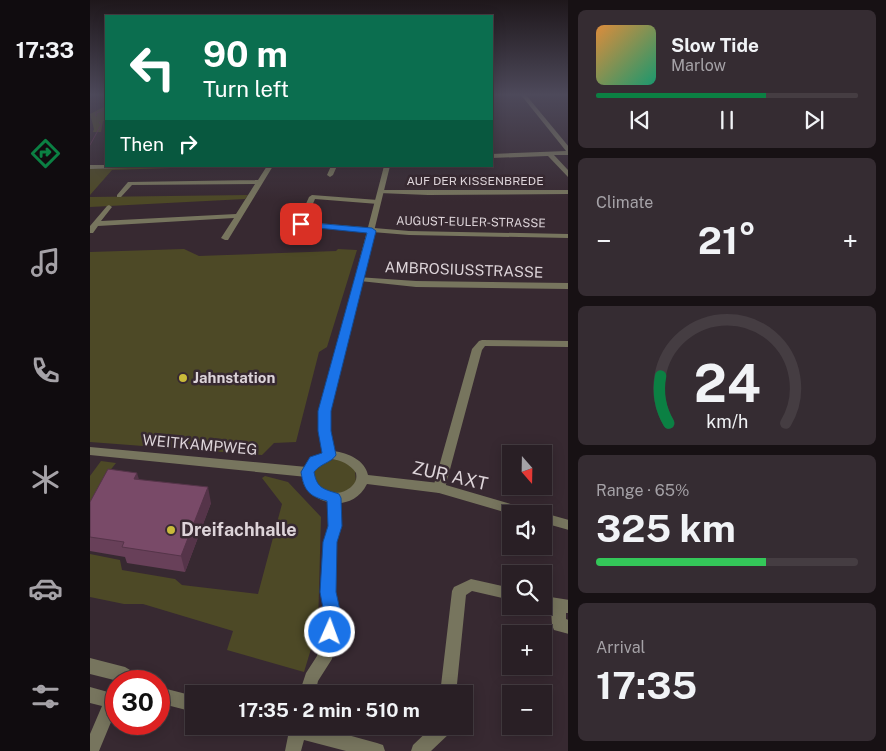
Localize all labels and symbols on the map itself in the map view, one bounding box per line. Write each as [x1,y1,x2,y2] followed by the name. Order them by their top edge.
[406,174,544,188] street label: AUF DER KISSENBREDE
[280,203,322,245] pin
[396,214,546,230] street label: AUGUST-EULER-STRASSE
[384,258,544,281] street label: AMBROSIUSSTRASSE
[193,369,275,386] place label: Jahnstation
[177,372,189,384] marker: Jahnstation
[142,431,258,458] street label: WEITKAMPWEG
[502,445,552,495] north arrow
[410,457,490,494] street label: ZUR AXT
[181,519,297,540] place label: Dreifachhalle
[165,524,177,536] marker: Dreifachhalle
[303,605,355,657] position arrow
[105,670,170,735] speed limit sign: 30

